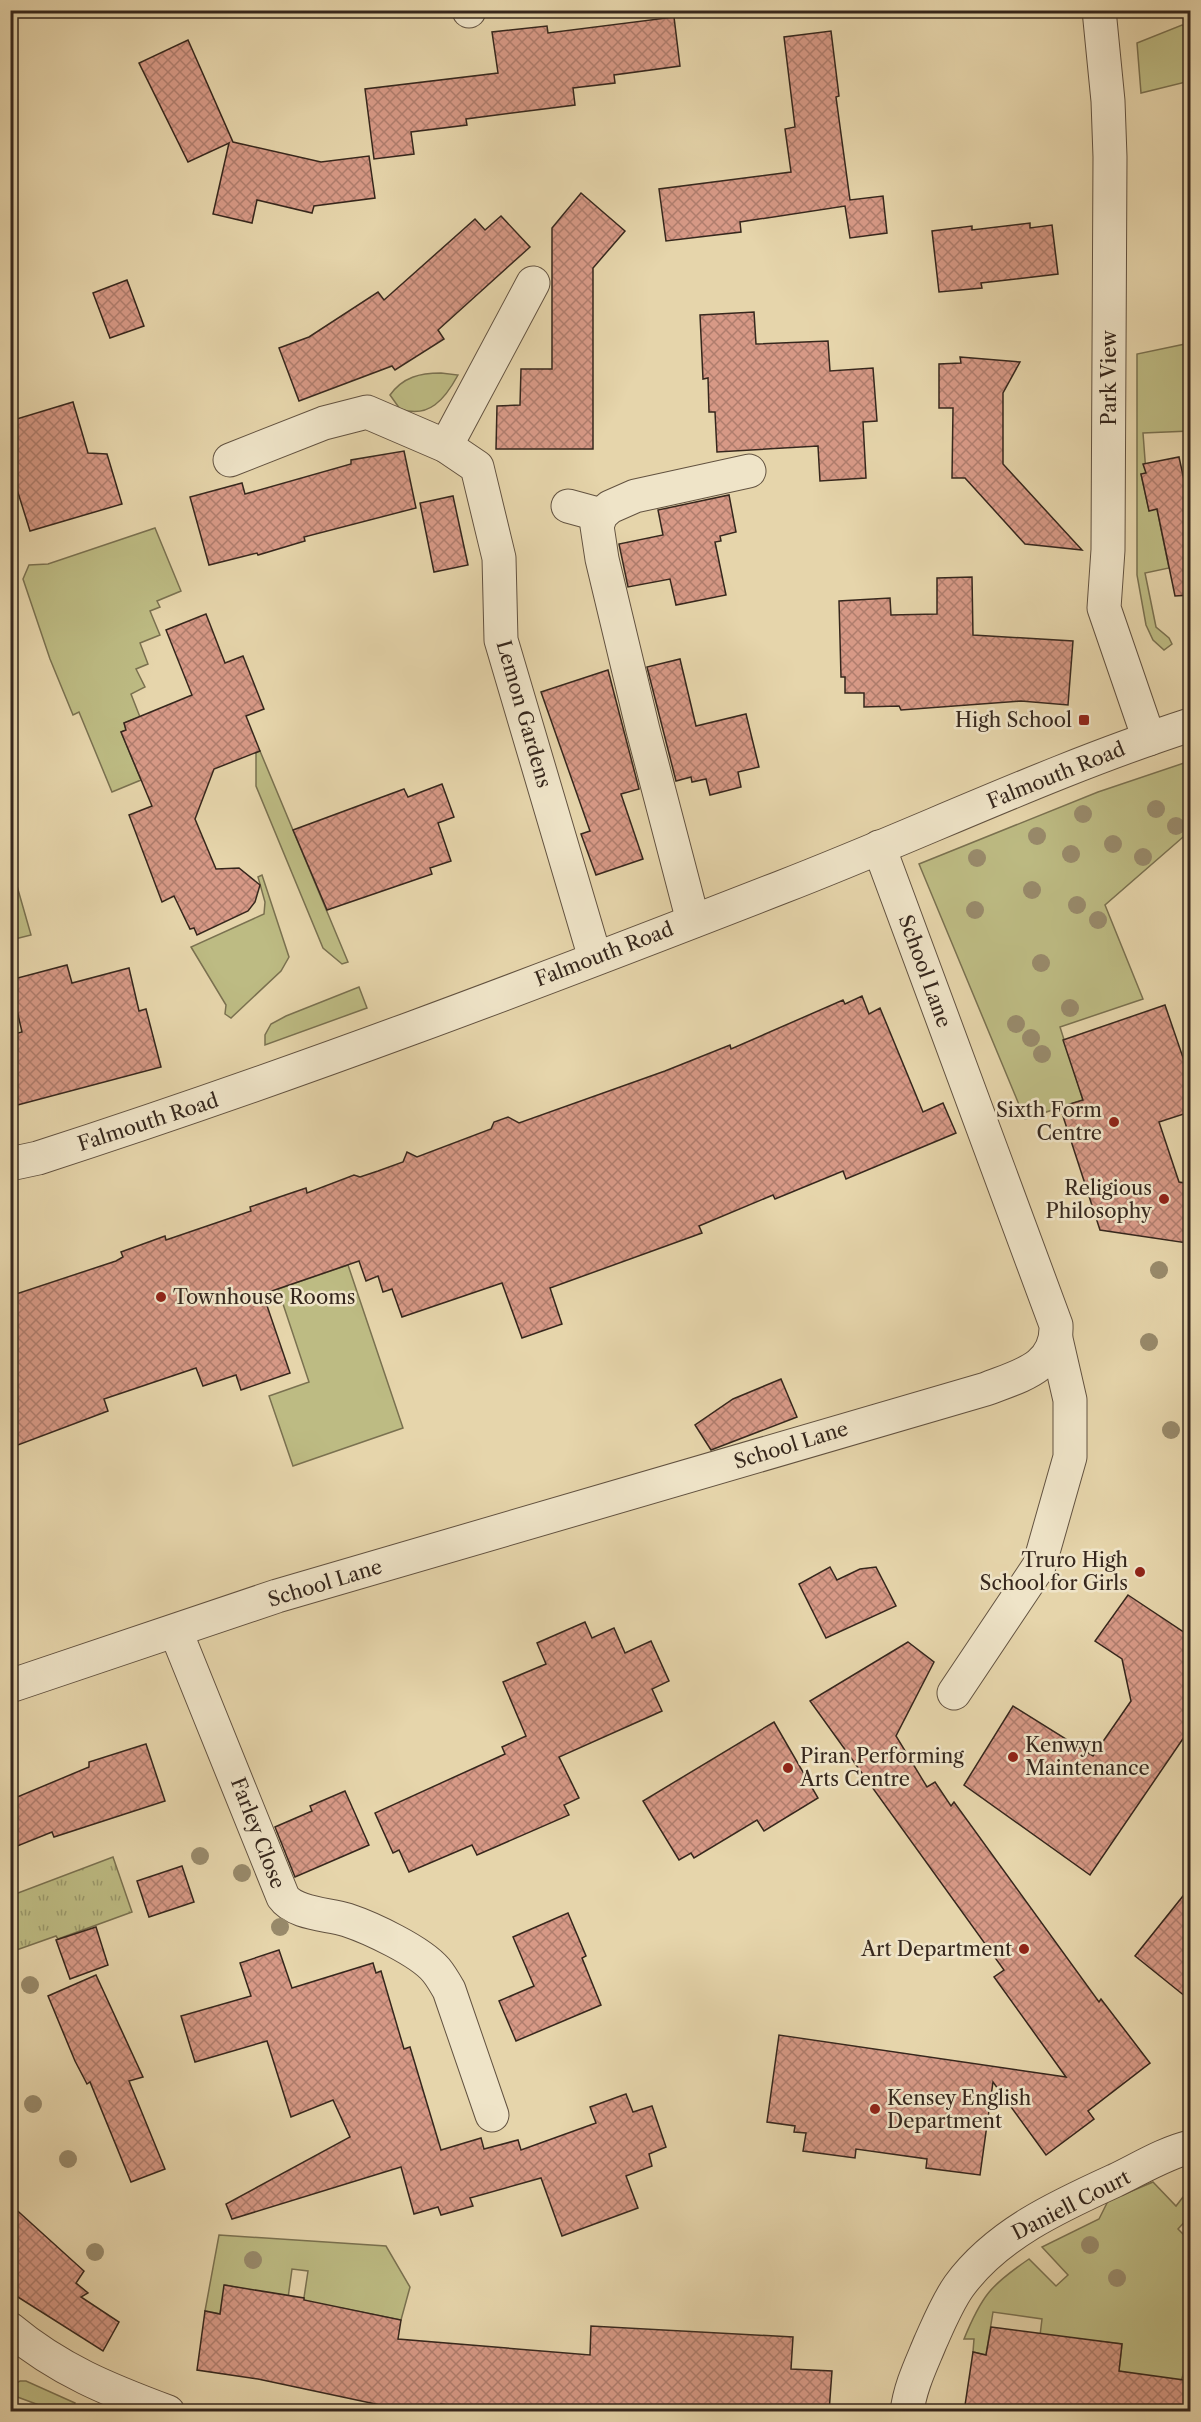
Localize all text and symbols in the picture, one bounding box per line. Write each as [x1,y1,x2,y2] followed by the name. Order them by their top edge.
[1097,330,1121,426] street label: Park View
[491,637,557,791] street label: Lemon Gardens
[955,708,1072,732] place label: High School
[1077,713,1091,727] marker: High School
[984,736,1128,814] street label: Falmouth Road
[894,911,956,1031] street label: School Lane
[531,917,677,991] street label: Falmouth Road
[75,1088,221,1156] street label: Falmouth Road
[996,1098,1102,1145] place label: Sixth Form Centre
[1107,1115,1121,1129] marker: Sixth Form Centre
[1046,1176,1153,1223] place label: Religious Philosophy
[1157,1192,1171,1206] marker: Religious Philosophy
[173,1285,355,1309] place label: Townhouse Rooms
[154,1290,168,1304] marker: Townhouse Rooms
[731,1416,851,1474] street label: School Lane
[979,1548,1128,1595] place label: Truro High School for Girls
[265,1554,385,1612] street label: School Lane
[1133,1565,1147,1579] marker: Truro High School for Girls
[1025,1733,1150,1780] place label: Kenwyn Maintenance
[799,1744,964,1791] place label: Piran Performing Arts Centre
[1006,1750,1020,1764] marker: Kenwyn Maintenance
[781,1761,795,1775] marker: Piran Performing Arts Centre
[226,1774,290,1892] street label: Farley Close
[860,1937,1012,1961] place label: Art Department
[1017,1942,1031,1956] marker: Art Department
[887,2086,1032,2133] place label: Kensey English Department
[868,2102,882,2116] marker: Kensey English Department
[1008,2165,1134,2245] street label: Daniell Court

